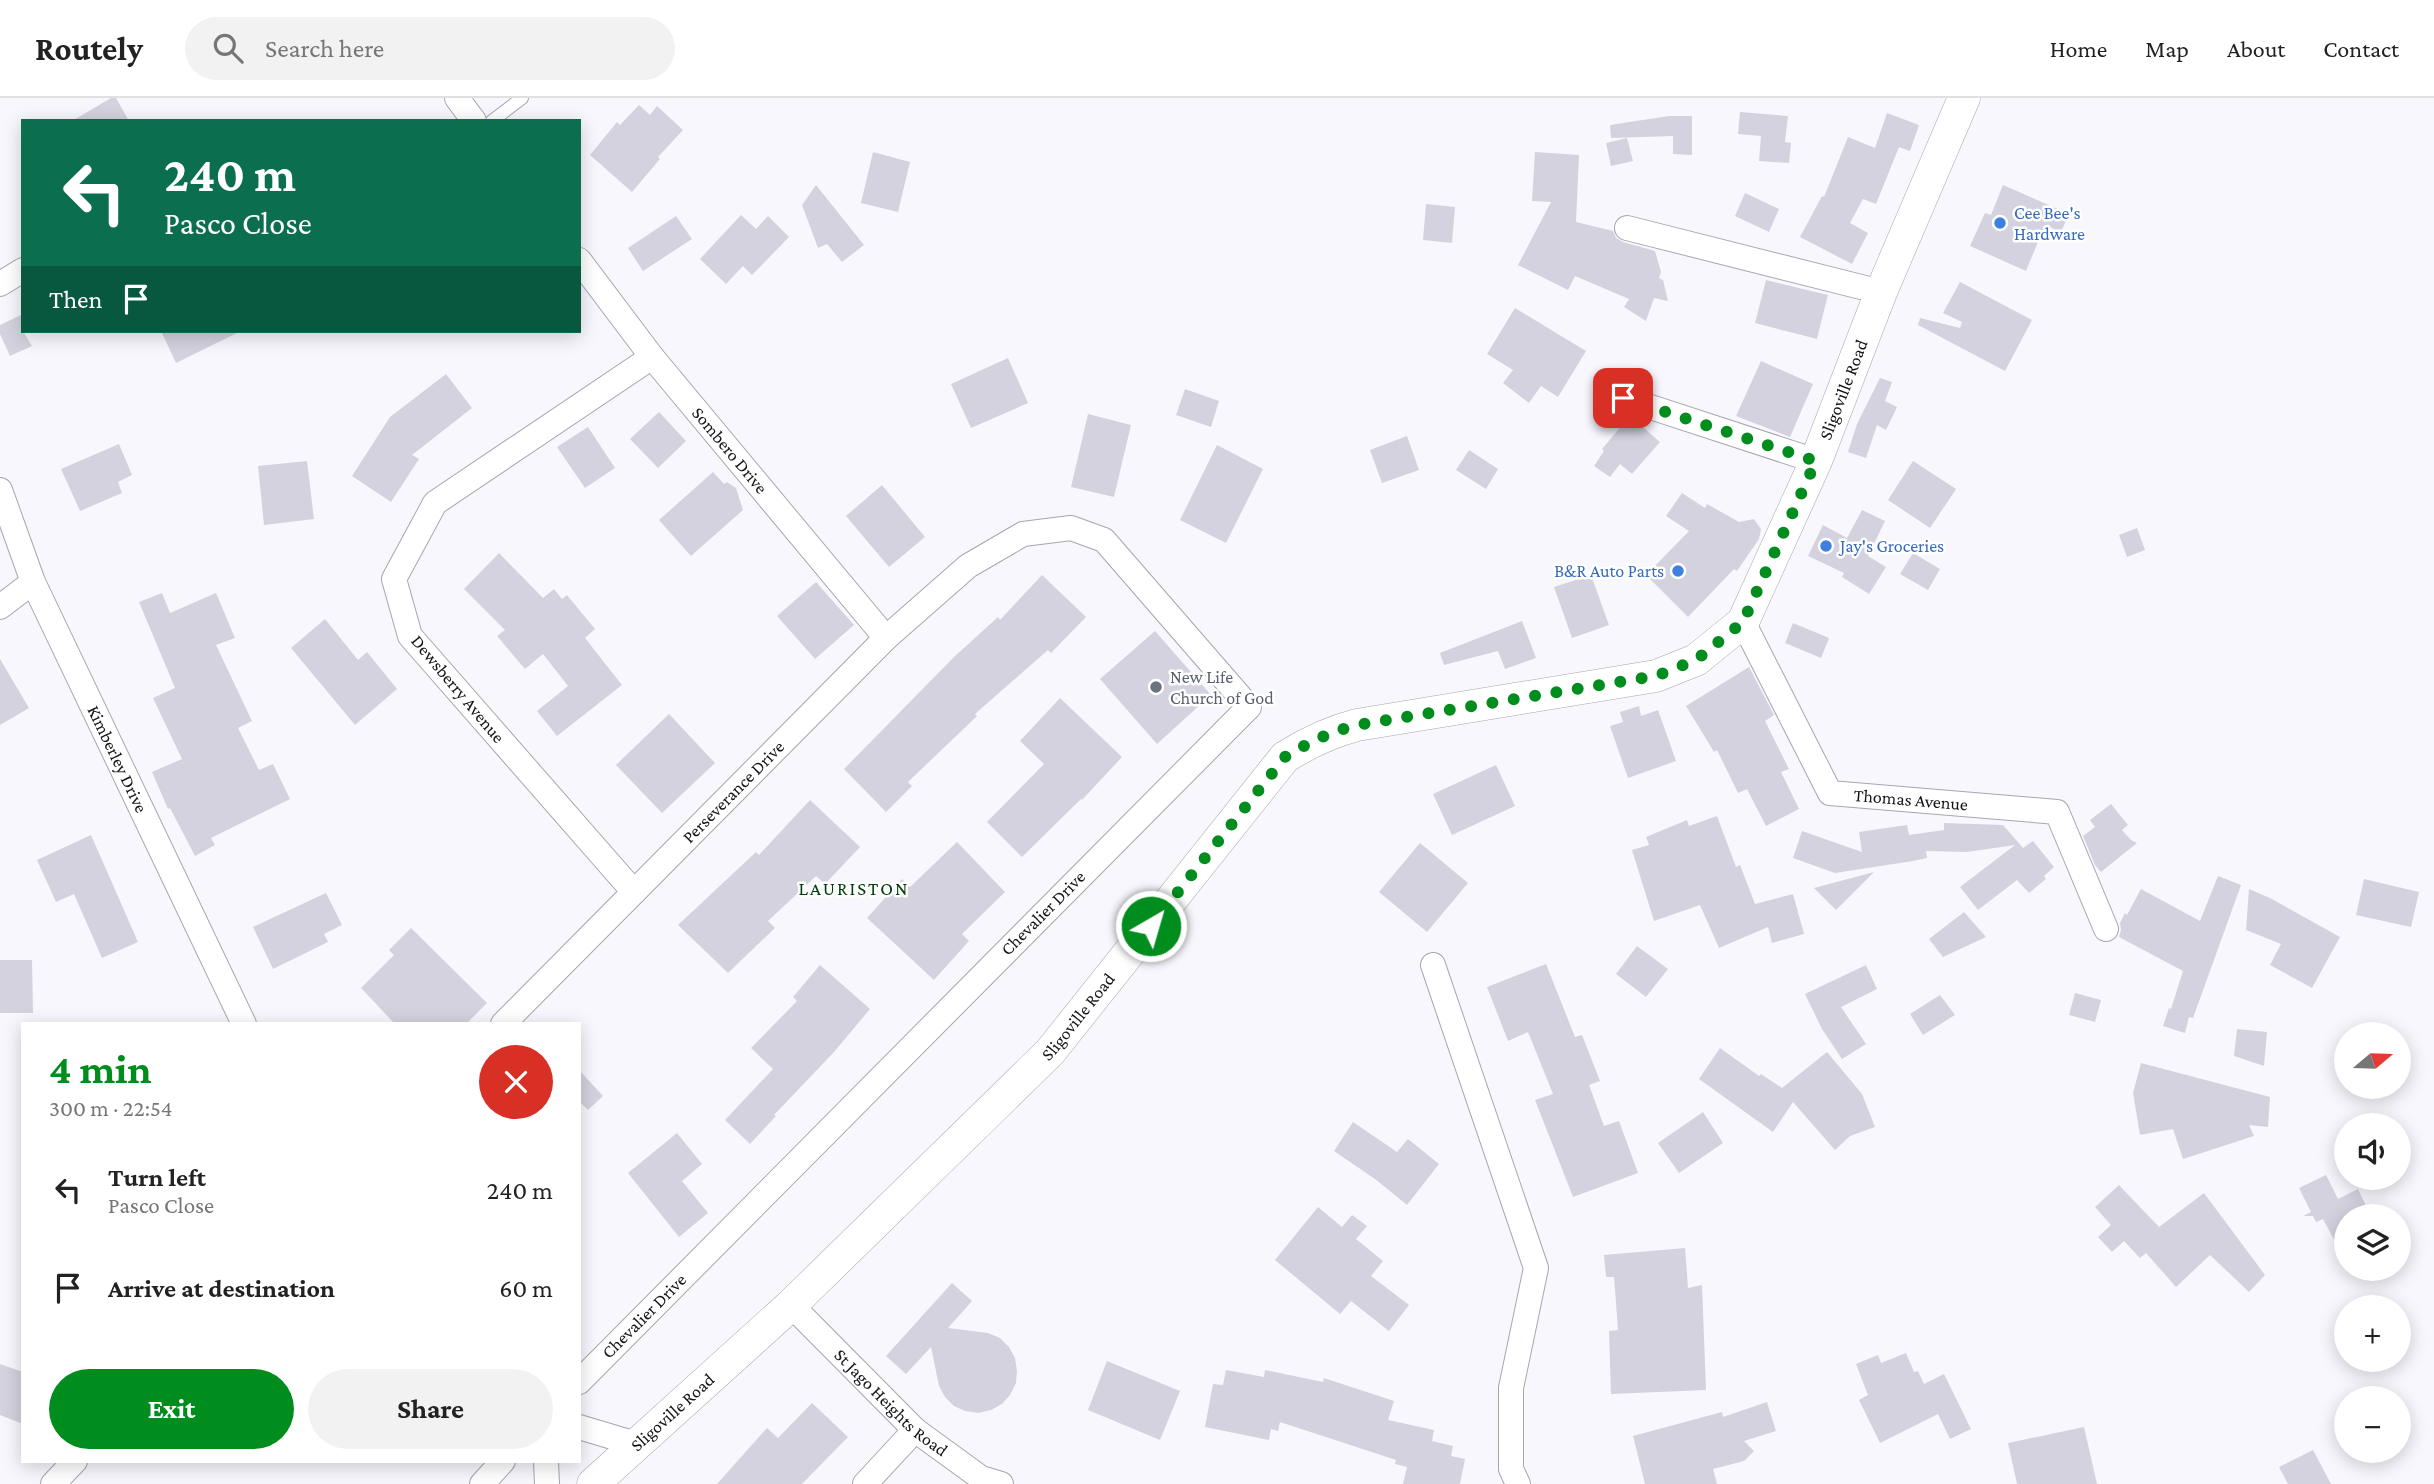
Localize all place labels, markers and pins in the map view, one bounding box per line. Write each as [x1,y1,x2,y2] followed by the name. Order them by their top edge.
[2014,203,2085,244] place label: Cee Bee's Hardware
[1992,215,2008,231] marker: Cee Bee's Hardware
[1593,368,1653,428] pin
[1838,536,1944,556] place label: Jay's Groceries
[1818,538,1834,554] marker: Jay's Groceries
[1554,561,1664,581] place label: B&R Auto Parts
[1670,563,1686,579] marker: B&R Auto Parts
[1170,667,1274,708] place label: New Life Church of God
[1148,679,1164,695] marker: New Life Church of God

